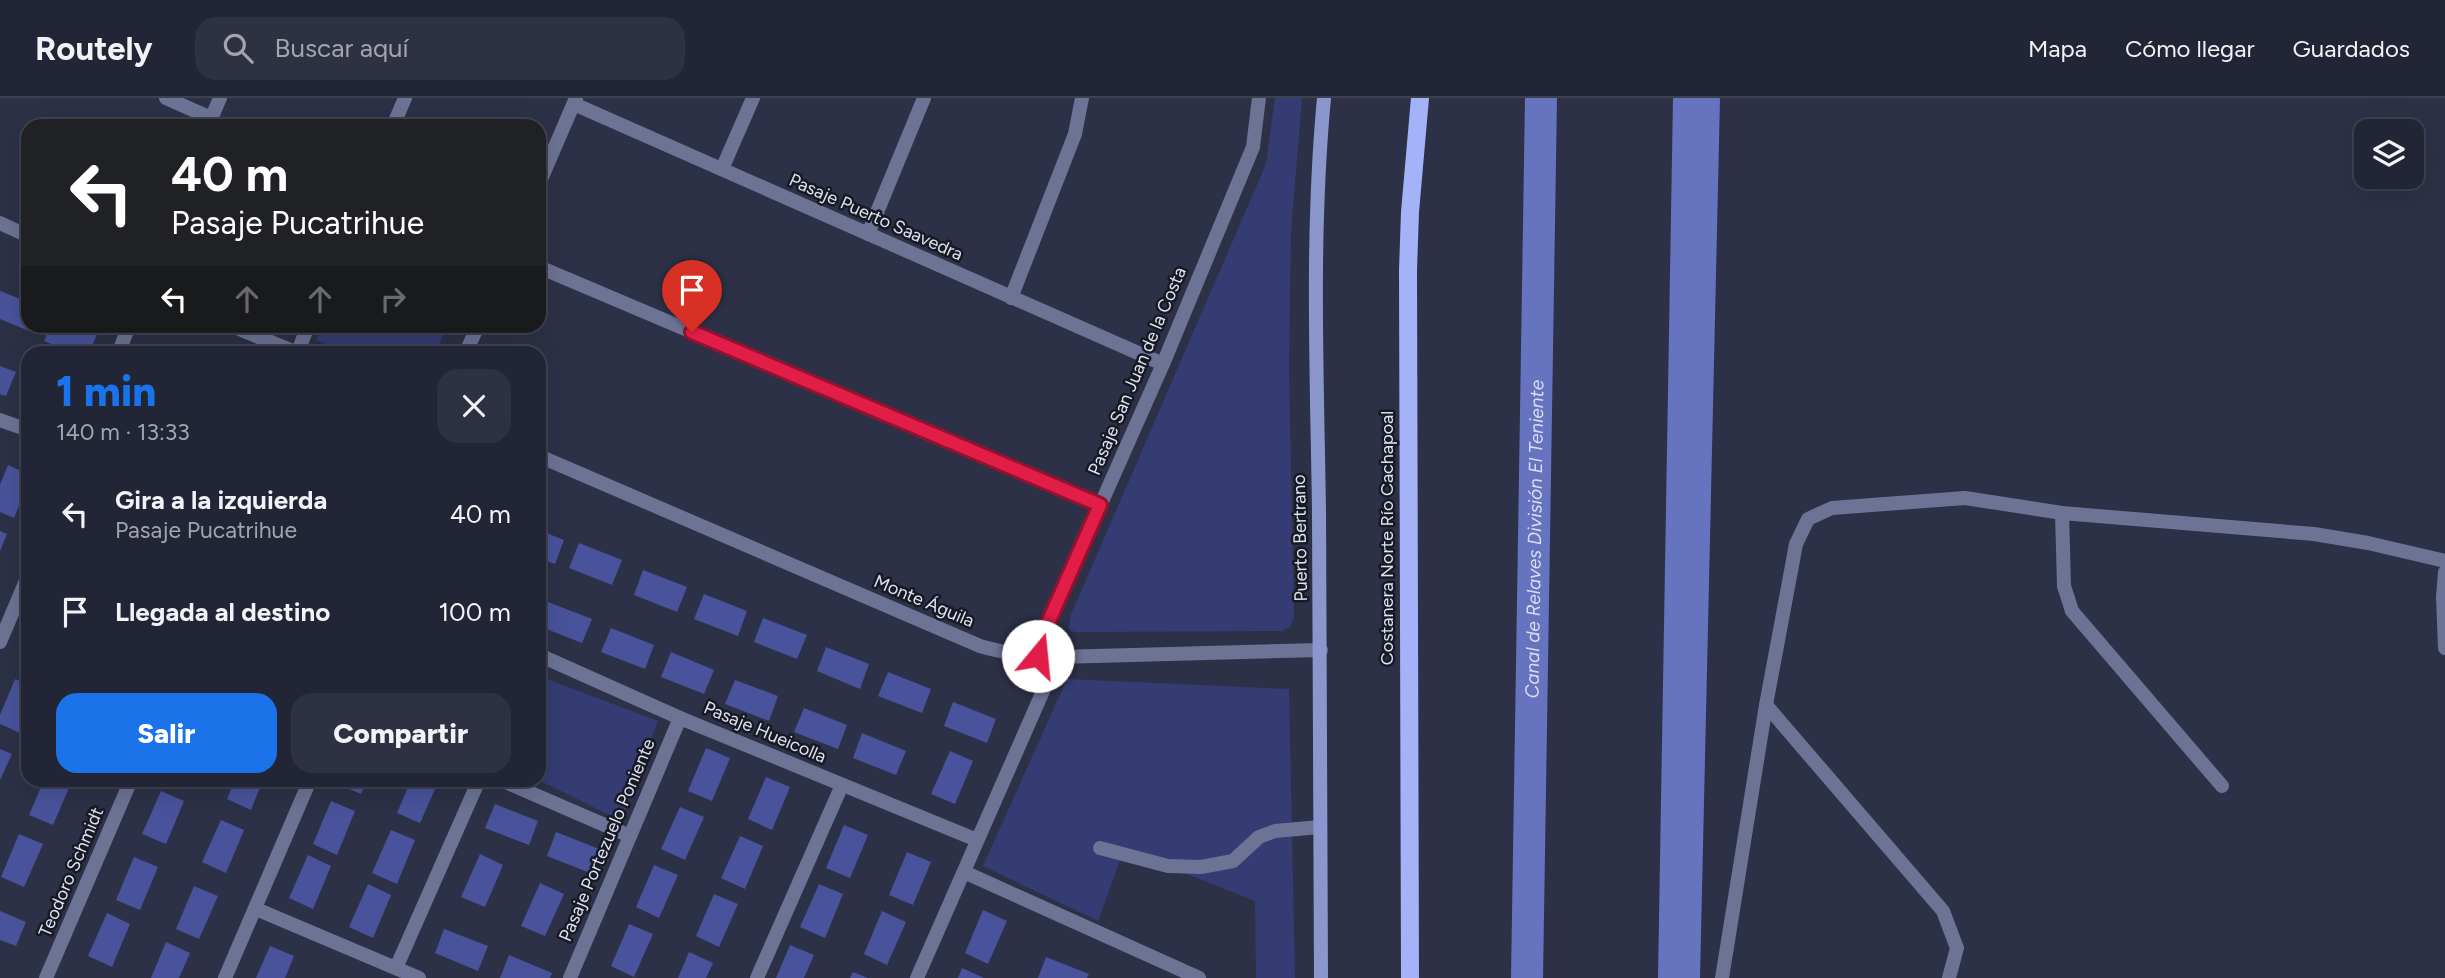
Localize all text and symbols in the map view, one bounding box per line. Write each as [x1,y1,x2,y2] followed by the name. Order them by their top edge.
[195,17,685,80] search box
[35,29,153,68] text: Routely
[219,29,257,67] icon: search
[275,32,408,64] text: Buscar aquí
[2028,34,2087,63] text: Mapa
[2125,34,2255,63] text: Cómo llegar
[2293,34,2410,63] text: Guardados
[2354,119,2424,189] map controls
[2354,119,2424,189] button: layers
[171,144,288,203] text: 40 m
[56,147,147,238] icon: left
[786,169,966,265] street label: Pasaje Puerto Saavedra
[171,204,424,242] text: Pasaje Pucatrihue
[662,260,722,332] pin
[1083,264,1191,478] street label: Pasaje San Juan de la Costa
[673,271,711,309] icon: arrive
[155,280,193,318] icon: left
[228,280,266,318] icon: ahead
[301,280,339,318] icon: ahead
[374,280,412,318] icon: right
[56,366,156,417] text: 1 min
[437,369,511,443] button: close
[1520,379,1548,698] water label: Canal de Relaves División El Teniente
[1376,411,1398,665] street label: Costanera Norte Río Cachapoal
[56,418,190,446] text: 140 m · 13:33
[1288,474,1312,602] street label: Puerto Bertrano
[115,484,327,516] text: Gira a la izquierda
[56,495,94,533] icon: left
[450,498,511,530] text: 40 m
[115,516,297,544] text: Pasaje Pucatrihue
[871,570,977,632] street label: Monte Águila
[56,593,94,631] icon: arrive
[115,596,330,628] text: Llegada al destino
[438,596,511,628] text: 100 m
[1001,619,1075,693] position arrow
[56,693,277,773] button: Salir
[291,693,511,773] button: Compartir
[700,696,830,768] street label: Pasaje Hueicolla
[554,735,660,945] street label: Pasaje Portezuelo Poniente
[34,804,108,940] street label: Teodoro Schmidt

